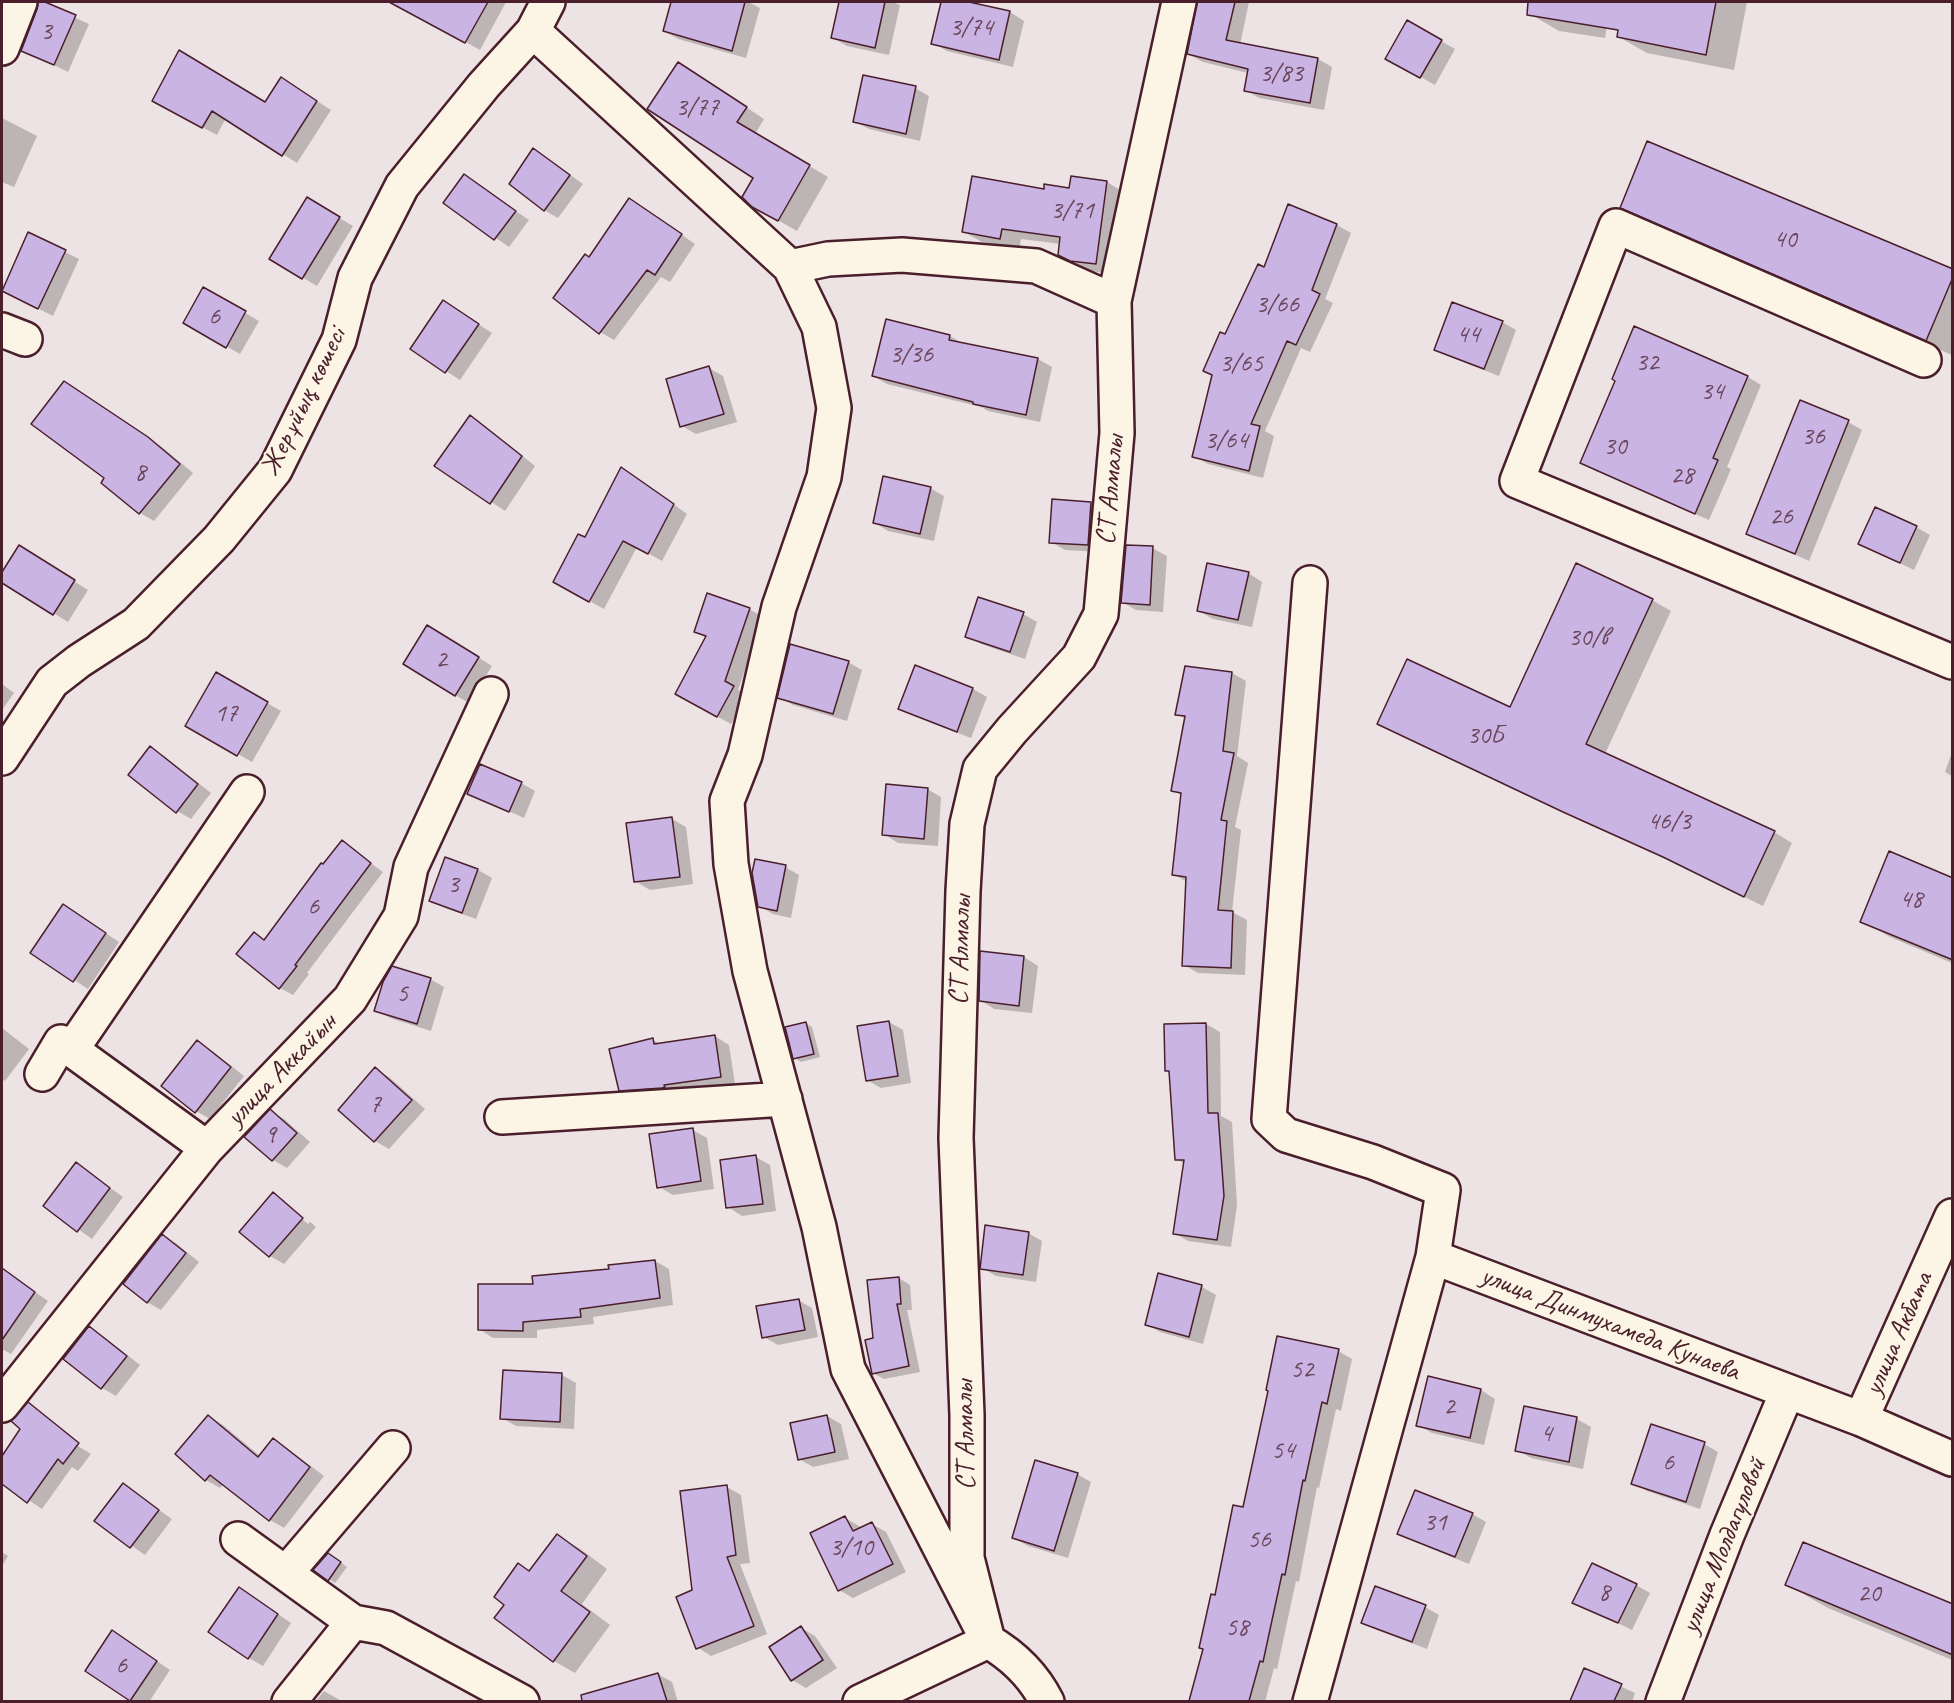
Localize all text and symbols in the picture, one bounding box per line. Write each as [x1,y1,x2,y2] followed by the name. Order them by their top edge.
[949,12,993,44] house number: 3/74
[40,16,52,48] house number: 3
[1259,58,1303,90] house number: 3/83
[675,92,719,124] house number: 3/77
[1050,195,1094,227] house number: 3/71
[1773,224,1797,256] house number: 40
[1255,289,1299,321] house number: 3/66
[208,301,220,333] house number: 6
[1456,319,1480,351] house number: 44
[254,322,354,482] street label: Жерұйық көшесі
[889,339,933,371] house number: 3/36
[1635,347,1659,379] house number: 32
[1219,348,1263,380] house number: 3/65
[1700,376,1724,408] house number: 34
[1801,421,1825,453] house number: 36
[1204,425,1248,457] house number: 3/64
[1603,431,1627,463] house number: 30
[1089,434,1133,546] street label: СТ Алмалы
[134,457,146,489] house number: 8
[1670,460,1694,492] house number: 28
[1769,501,1793,533] house number: 26
[1568,622,1608,654] house number: 30/в
[435,644,447,676] house number: 2
[214,698,238,730] house number: 17
[1467,720,1503,752] house number: 30Б
[1647,806,1691,838] house number: 46/3
[447,869,459,901] house number: 3
[1899,884,1923,916] house number: 48
[307,891,319,923] house number: 6
[942,894,980,1006] street label: СТ Алмалы
[396,978,408,1010] house number: 5
[220,1006,344,1134] street label: улица Аккайын
[369,1089,381,1121] house number: 7
[264,1119,276,1151] house number: 9
[1476,1259,1744,1389] street label: улица Динмухамеда Кунаева
[1857,1267,1941,1401] street label: улица Акбата
[1290,1354,1314,1386] house number: 52
[948,1380,984,1490] street label: СТ Алмалы
[1443,1391,1455,1423] house number: 2
[1540,1418,1552,1450] house number: 4
[1271,1435,1295,1467] house number: 54
[1662,1447,1674,1479] house number: 6
[1674,1453,1774,1639] street label: улица Молдагуловой
[1423,1507,1447,1539] house number: 31
[1247,1524,1271,1556] house number: 56
[829,1532,873,1564] house number: 3/10
[1598,1577,1610,1609] house number: 8
[1857,1578,1881,1610] house number: 20
[1225,1612,1249,1644] house number: 58
[115,1650,127,1682] house number: 6

